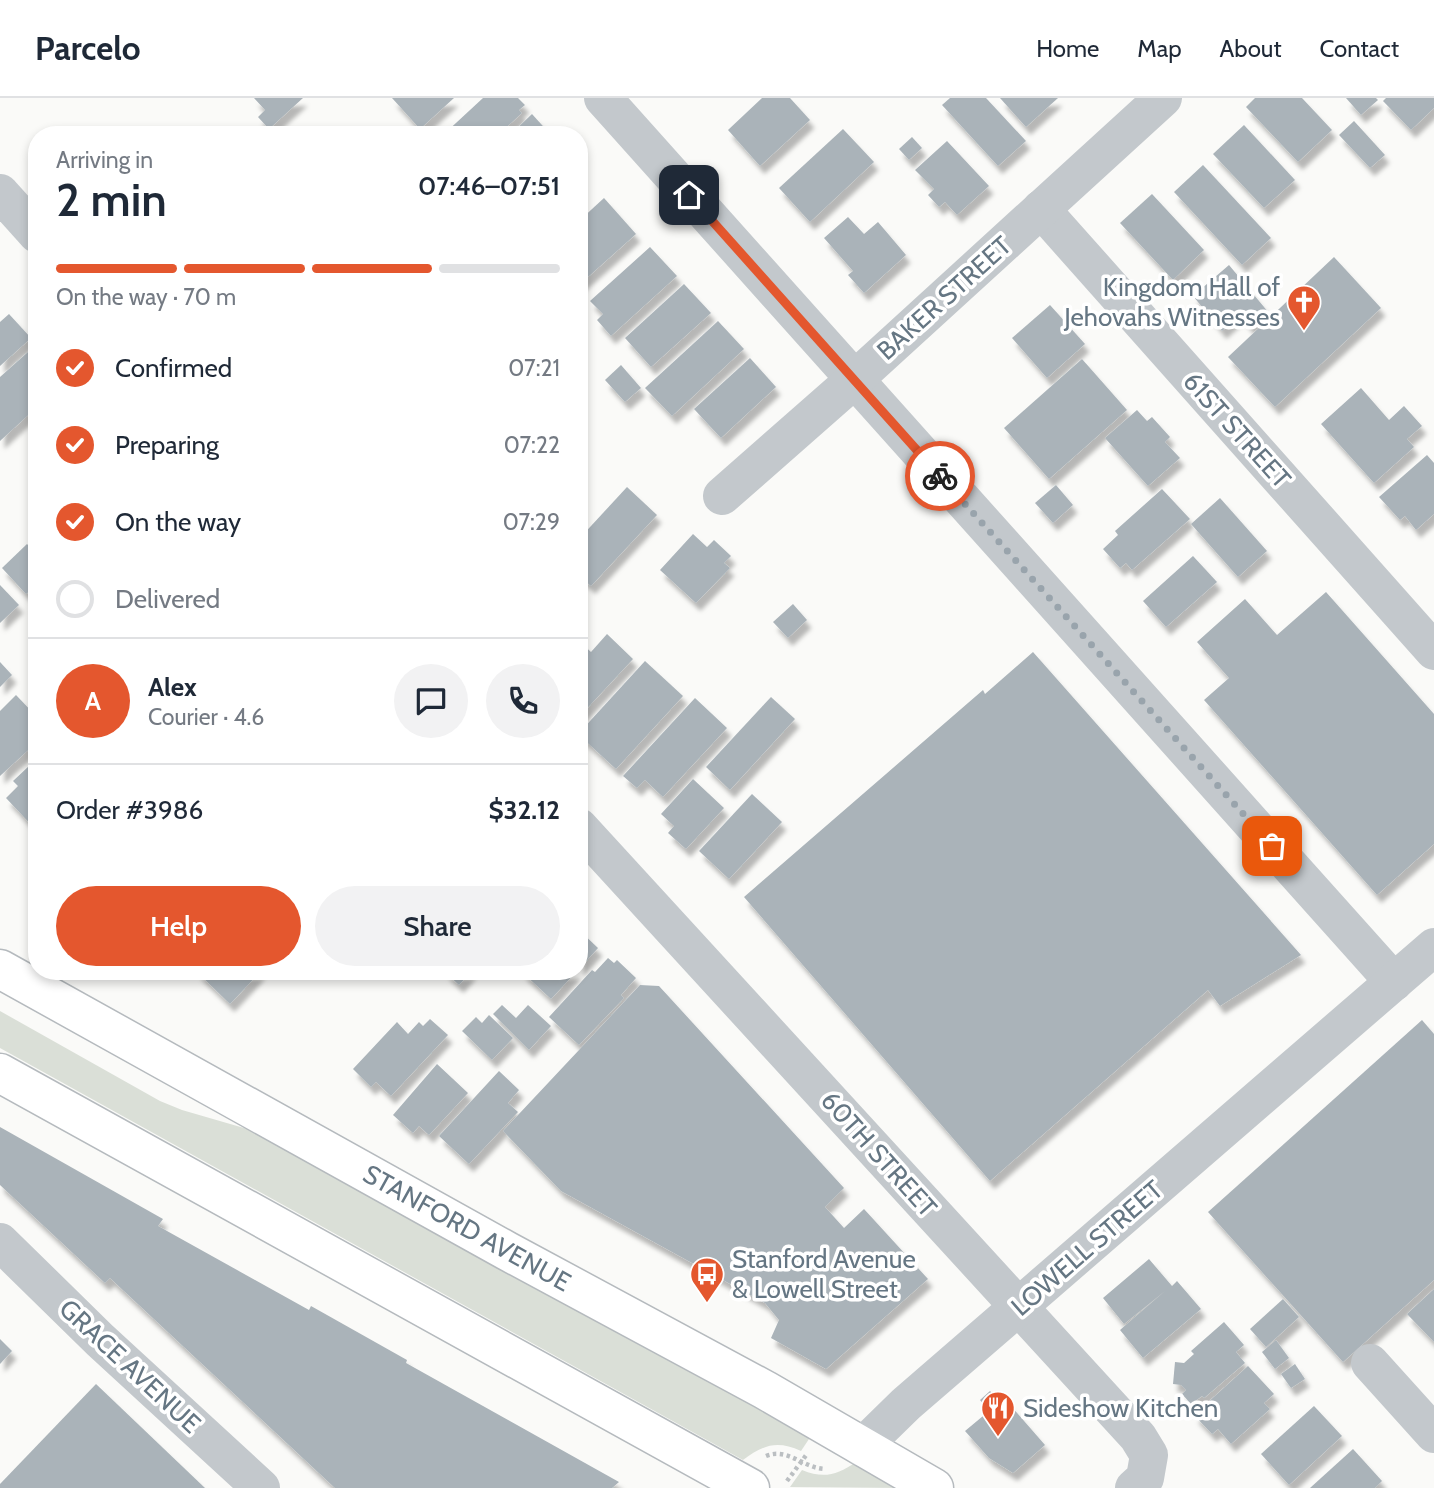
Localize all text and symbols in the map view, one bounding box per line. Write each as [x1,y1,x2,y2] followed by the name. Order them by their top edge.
[35,28,140,68] text: Parcelo
[1036,34,1099,63] text: Home
[1137,34,1182,63] text: Map
[1220,34,1282,63] text: About
[1320,34,1399,63] text: Contact
[56,146,153,174] text: Arriving in
[659,165,719,225] pin
[418,170,560,202] text: 07:46–07:51
[56,172,167,228] text: 2 min
[670,176,708,214] icon: home
[870,229,1018,367] street label: BAKER STREET
[1063,271,1280,333] place label: Kingdom Hall of Jehovahs Witnesses
[56,283,236,311] text: On the way · 70 m
[1285,283,1323,332] church icon: Kingdom Hall of Jehovahs Witnesses
[56,349,94,387] icon: check
[115,352,232,384] text: Confirmed
[508,354,560,382] text: 07:21
[1176,365,1298,495] street label: 61ST STREET
[56,426,94,464] icon: check
[115,429,219,461] text: Preparing
[504,431,560,459] text: 07:22
[905,441,975,511] courier
[921,457,959,495] icon: bike
[56,503,94,541] icon: check
[115,506,241,538] text: On the way
[503,508,560,536] text: 07:29
[115,583,220,615] text: Delivered
[394,664,468,738] button: chat
[486,664,560,738] button: phone
[148,671,197,703] text: Alex
[85,685,101,717] text: A
[148,703,264,731] text: Courier · 4.6
[56,794,203,826] text: Order #3986
[488,794,560,826] text: $32.12
[1242,816,1302,876] pin
[1253,827,1291,865] icon: bag
[56,886,301,966] button: Help
[315,886,560,966] button: Share
[814,1085,944,1223] street label: 60TH STREET
[358,1158,576,1298] street label: STANFORD AVENUE
[1005,1173,1169,1323] street label: LOWELL STREET
[732,1243,916,1305] place label: Stanford Avenue & Lowell Street
[688,1255,726,1304] bus stop icon: Stanford Avenue & Lowell Street
[53,1292,207,1440] street label: GRACE AVENUE
[979,1389,1017,1438] restaurant icon: Sideshow Kitchen
[1023,1392,1218,1424] place label: Sideshow Kitchen

